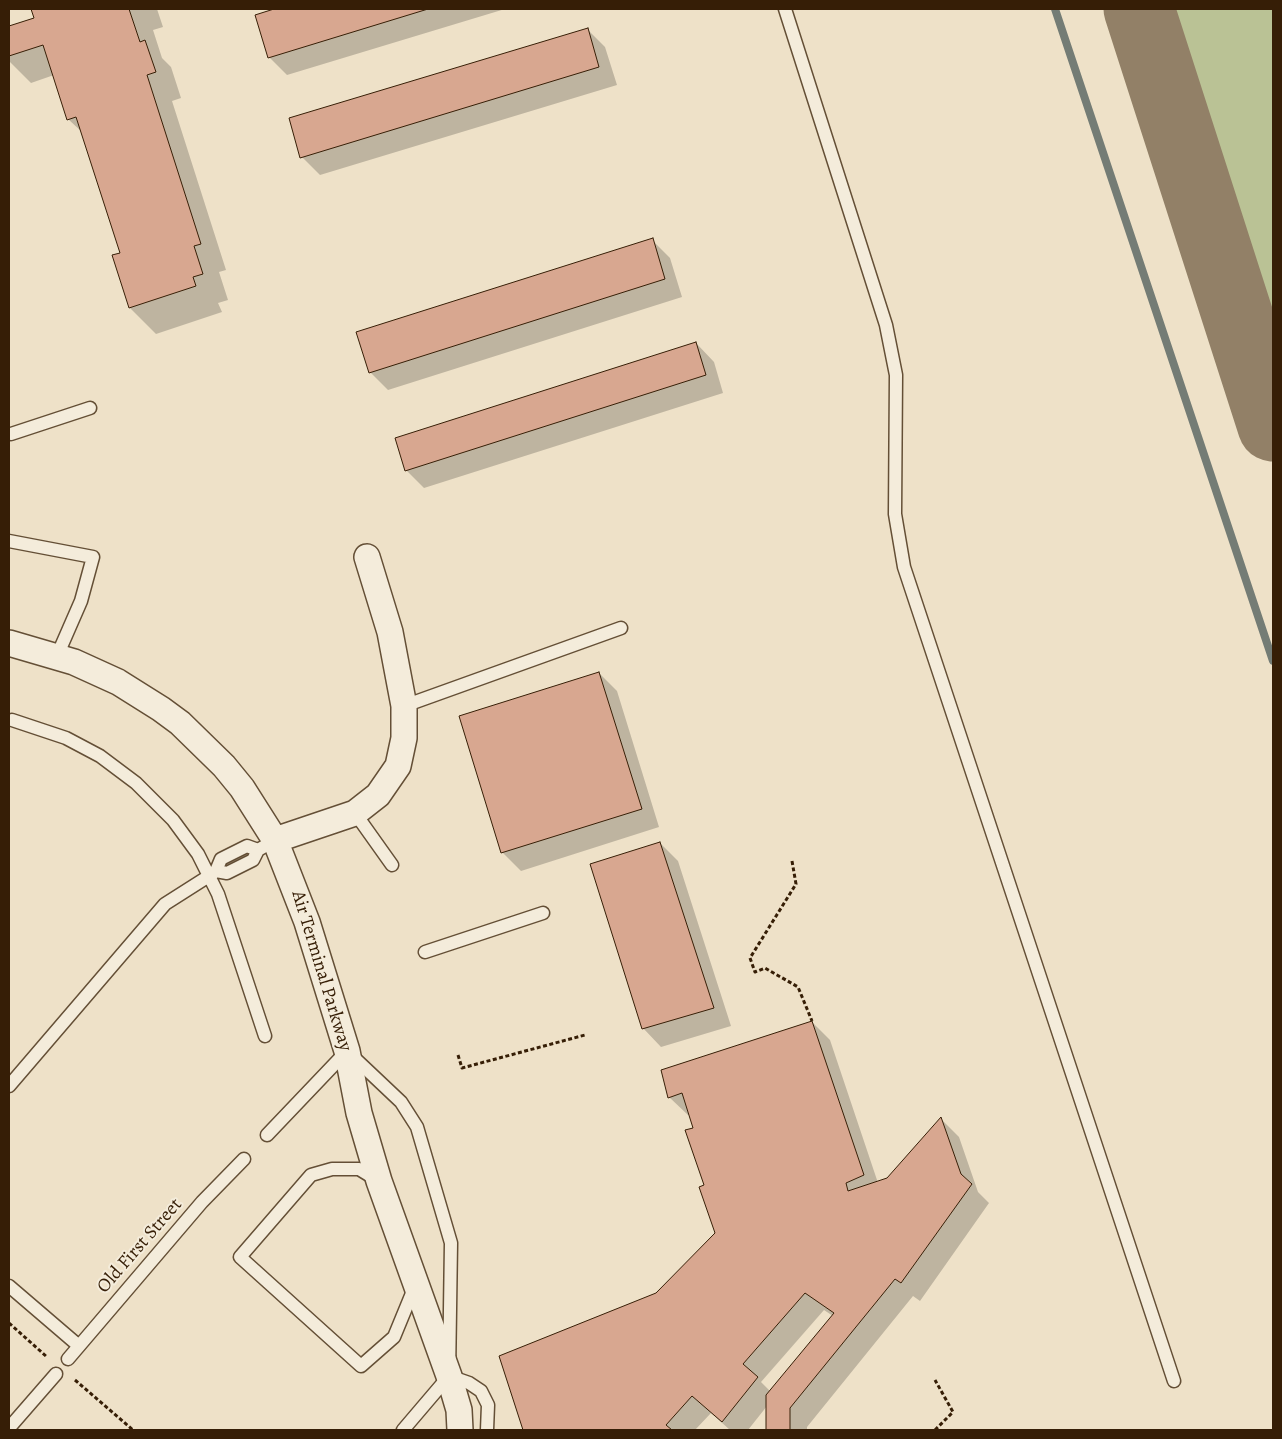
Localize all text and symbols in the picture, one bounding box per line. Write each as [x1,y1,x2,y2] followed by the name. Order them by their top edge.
[286,888,356,1054] street label: Air Terminal Parkway
[93,1194,187,1298] street label: Old First Street

